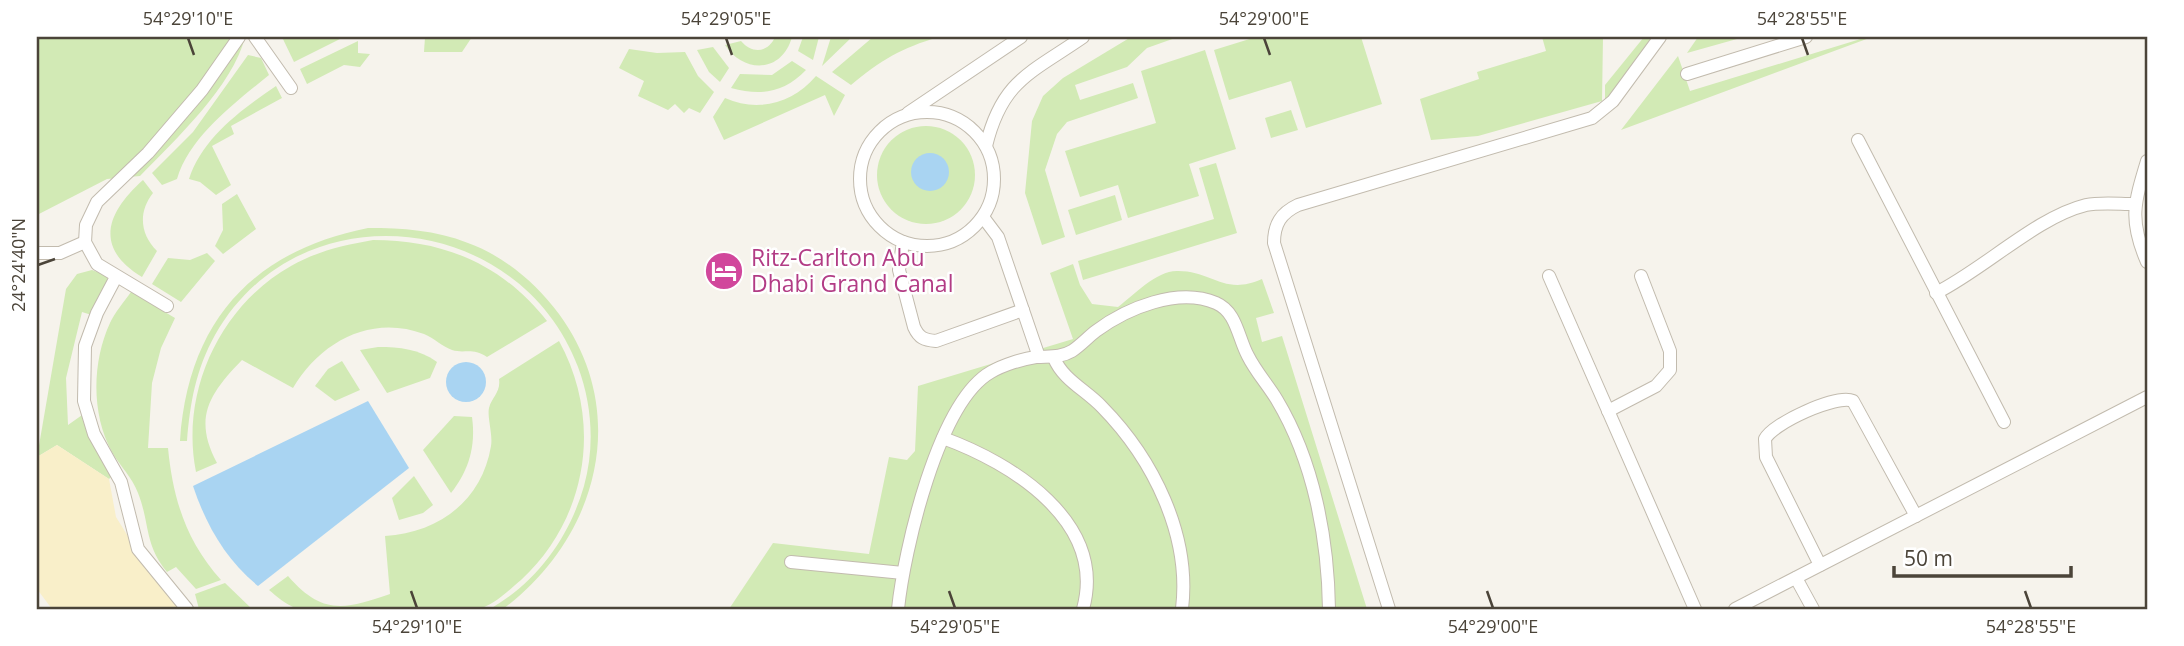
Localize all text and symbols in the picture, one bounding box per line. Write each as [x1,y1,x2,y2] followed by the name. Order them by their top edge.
[143,6,233,30] text: 54°29'10"E
[681,6,771,30] text: 54°29'05"E
[1219,6,1309,30] text: 54°29'00"E
[1757,6,1847,30] text: 54°28'55"E
[6,218,30,312] text: 24°24'40"N
[751,241,953,299] place label: Ritz-Carlton Abu Dhabi Grand Canal
[703,250,745,292] hotel icon: Ritz-Carlton Abu Dhabi Grand Canal
[1894,534,2070,578] scale bar
[1904,544,1953,572] text: 50 m
[372,614,462,638] text: 54°29'10"E
[910,614,1000,638] text: 54°29'05"E
[1448,614,1538,638] text: 54°29'00"E
[1986,614,2076,638] text: 54°28'55"E

